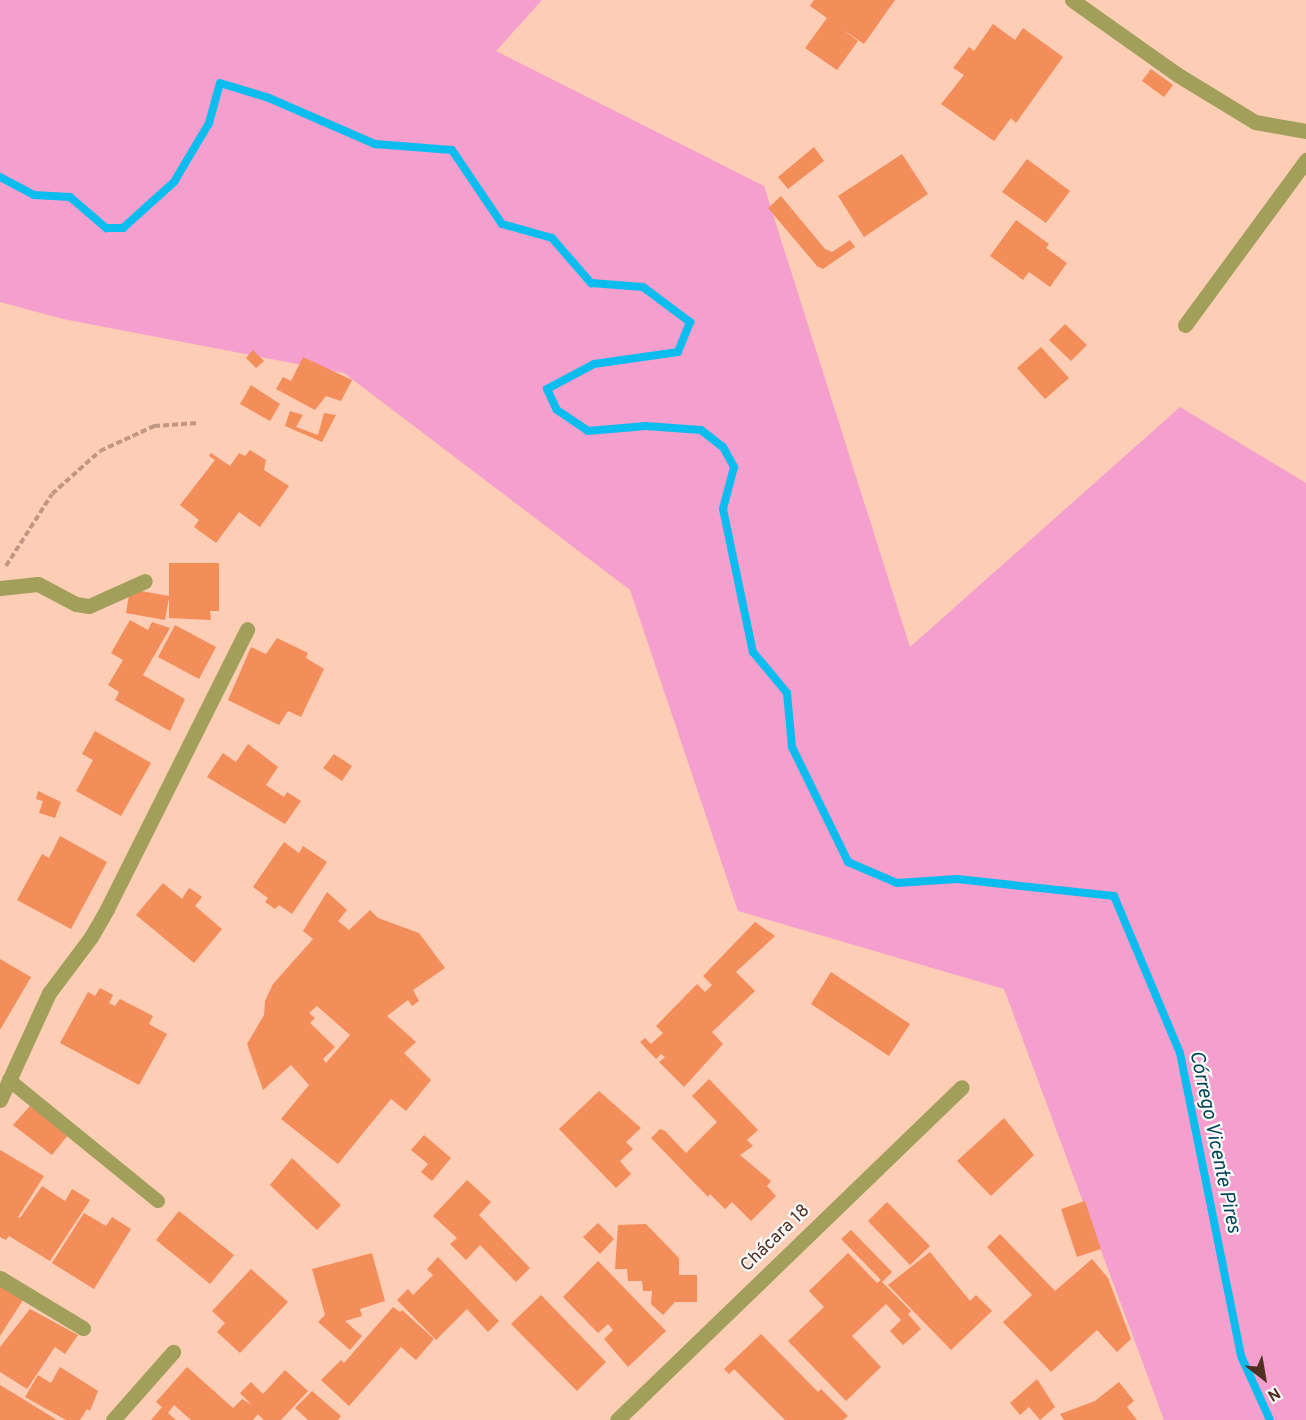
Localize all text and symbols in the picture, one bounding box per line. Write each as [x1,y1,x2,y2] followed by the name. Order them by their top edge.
[1183,1048,1245,1236] water label: Córrego Vicente Pires
[737,1201,815,1277] street label: Chácara 18
[1234,1348,1294,1408] north arrow
[1263,1382,1283,1405] text: N

